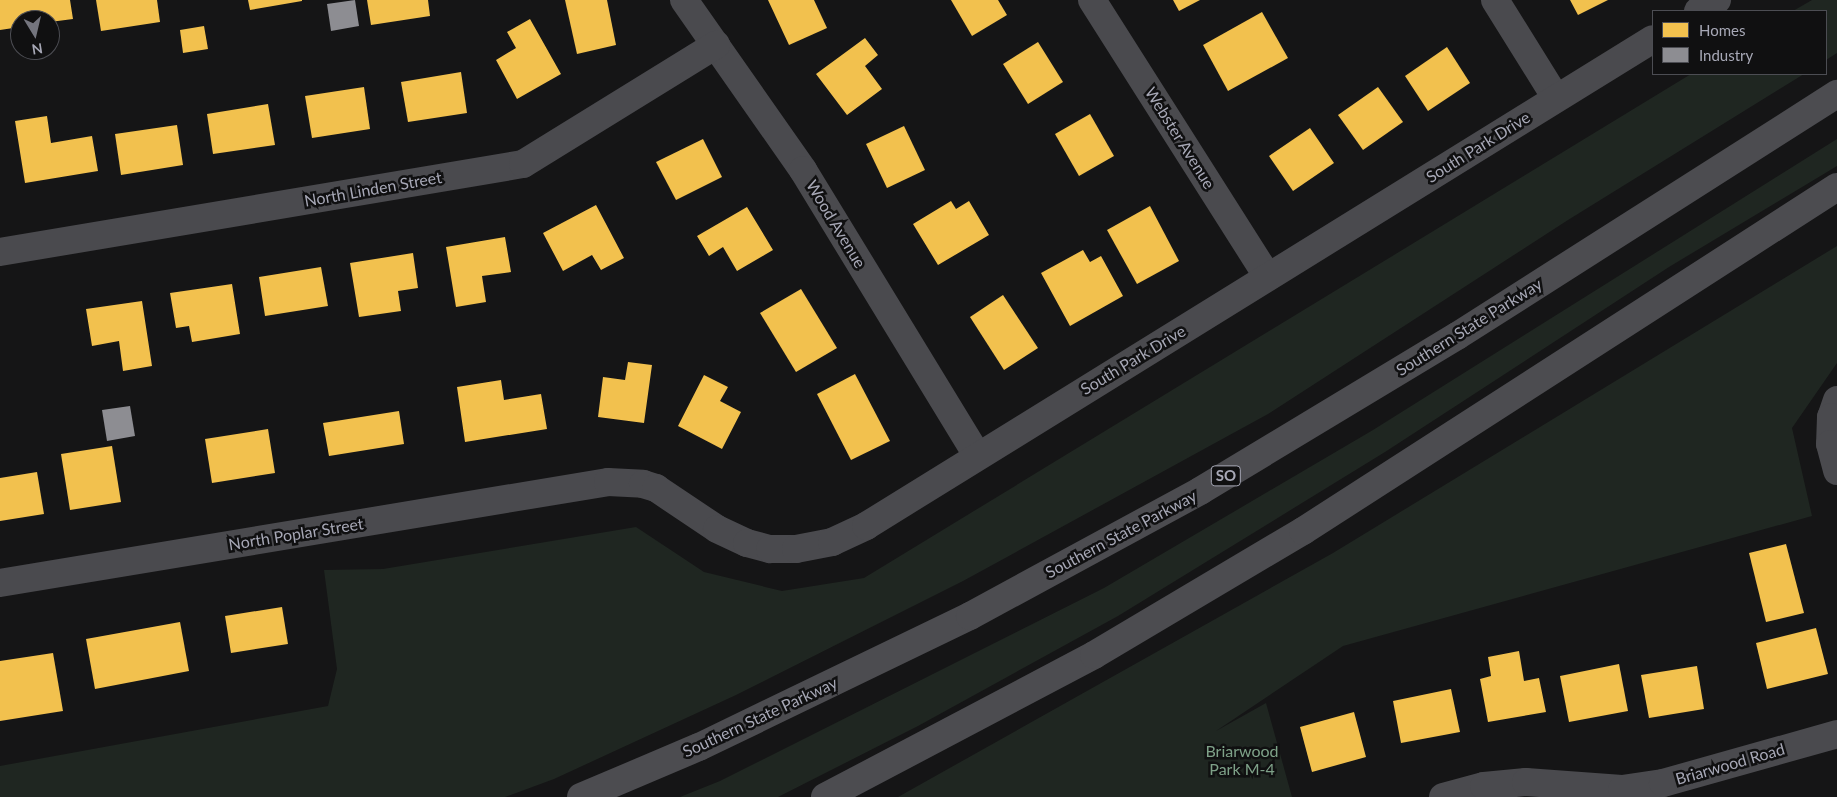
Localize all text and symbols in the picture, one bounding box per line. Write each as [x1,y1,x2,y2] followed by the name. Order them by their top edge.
[10,10,60,60] north arrow
[1652,10,1827,75] legend
[1699,21,1745,39] text: Homes
[31,40,44,59] text: N
[1699,46,1753,64] text: Industry
[1141,83,1219,193] street label: Webster Avenue
[1423,107,1533,187] street label: South Park Drive
[303,167,443,211] street label: North Linden Street
[802,176,870,272] street label: Wood Avenue
[1392,274,1546,380] street label: Southern State Parkway
[1077,321,1189,399] street label: South Park Drive
[1210,464,1242,488] road number: SO
[1042,486,1200,582] street label: Southern State Parkway
[227,514,365,554] street label: North Poplar Street
[680,673,840,761] street label: Southern State Parkway
[1673,739,1787,789] street label: Briarwood Road
[1205,741,1279,779] park label: Briarwood Park M-4

